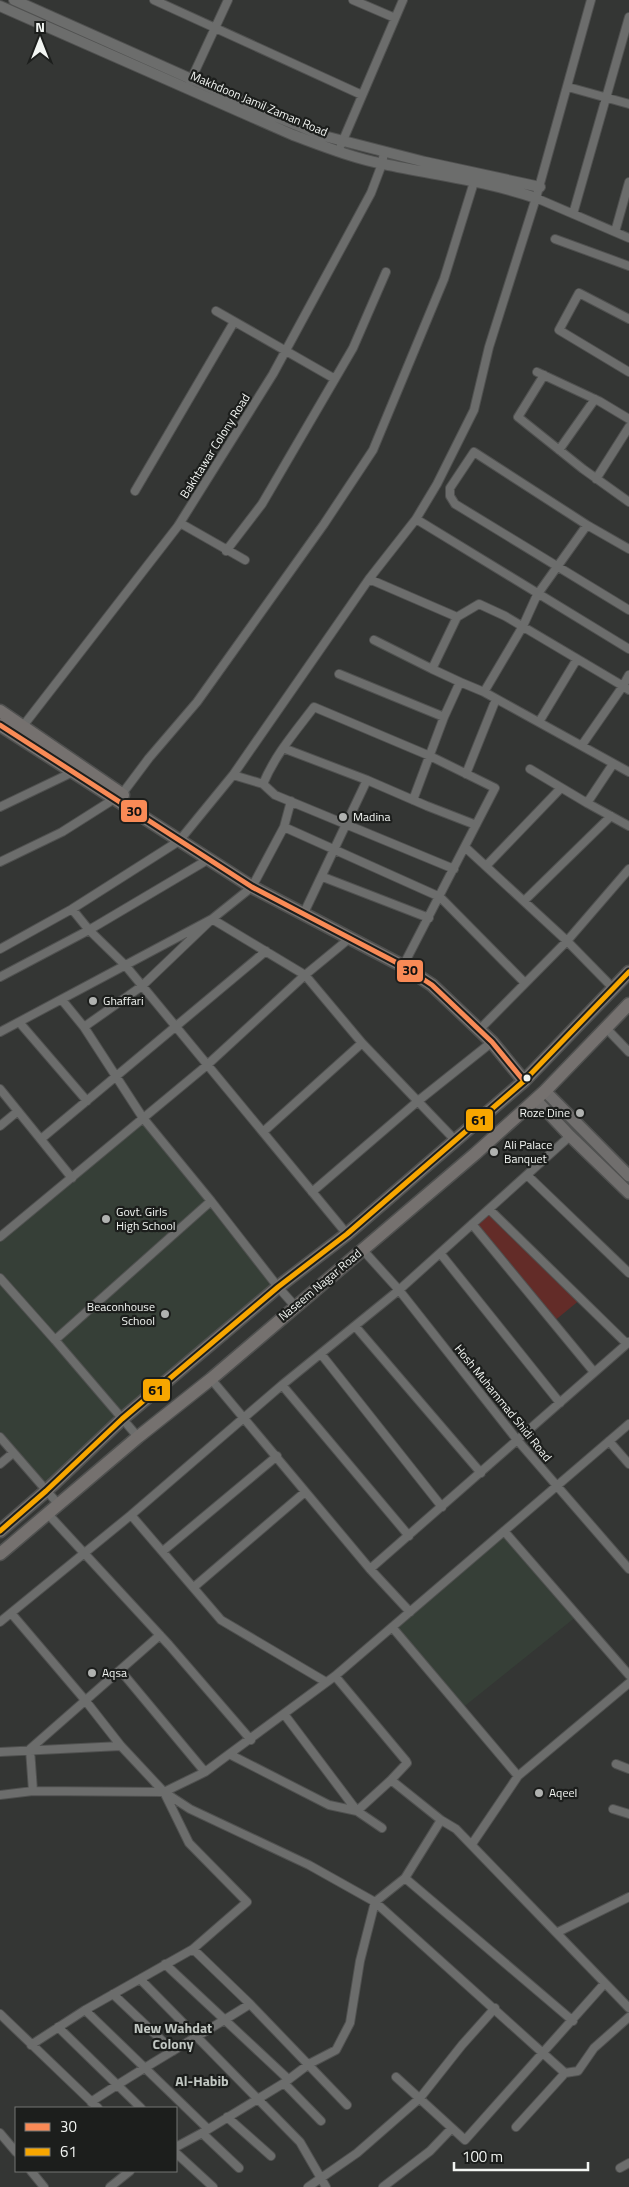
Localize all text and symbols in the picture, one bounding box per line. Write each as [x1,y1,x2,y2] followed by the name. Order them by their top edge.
[15,15,65,65] north arrow
[35,16,45,37] text: N
[188,66,331,141] street label: Makhdoon Jamil Zaman Road
[175,390,255,502] street label: Bakhtawar Colony Road
[120,799,148,823] line badge: 30
[126,800,142,821] text: 30
[353,807,391,826] place label: Madina
[337,811,349,823] marker: Madina
[396,959,424,983] line badge: 30
[402,959,418,980] text: 30
[103,991,144,1010] place label: Ghaffari
[87,995,99,1007] marker: Ghaffari
[522,1073,532,1083] unlabelled marker
[519,1103,570,1122] place label: Roze Dine
[574,1107,586,1119] marker: Roze Dine
[465,1108,494,1132] line badge: 61
[471,1109,487,1130] text: 61
[504,1135,552,1168] place label: Ali Palace Banquet
[488,1146,500,1158] marker: Ali Palace Banquet
[116,1202,176,1235] place label: Govt. Girls High School
[100,1213,112,1225] marker: Govt. Girls High School
[274,1244,365,1325] street label: Naseem Nagar Road
[87,1297,155,1330] place label: Beaconhouse School
[159,1308,171,1320] marker: Beaconhouse School
[450,1340,557,1465] street label: Hosh Muhammad Shidi Road
[142,1378,171,1402] line badge: 61
[148,1379,164,1400] text: 61
[102,1663,127,1682] place label: Aqsa
[86,1667,98,1679] marker: Aqsa
[549,1783,577,1802] place label: Aqeel
[533,1787,545,1799] marker: Aqeel
[134,2017,212,2054] district label: New Wahdat Colony
[175,2070,229,2091] district label: Al-Habib
[15,2107,178,2172] legend
[60,2115,77,2138] text: 30
[60,2140,77,2163] text: 61
[454,2140,588,2172] scale bar
[462,2145,503,2168] text: 100 m

